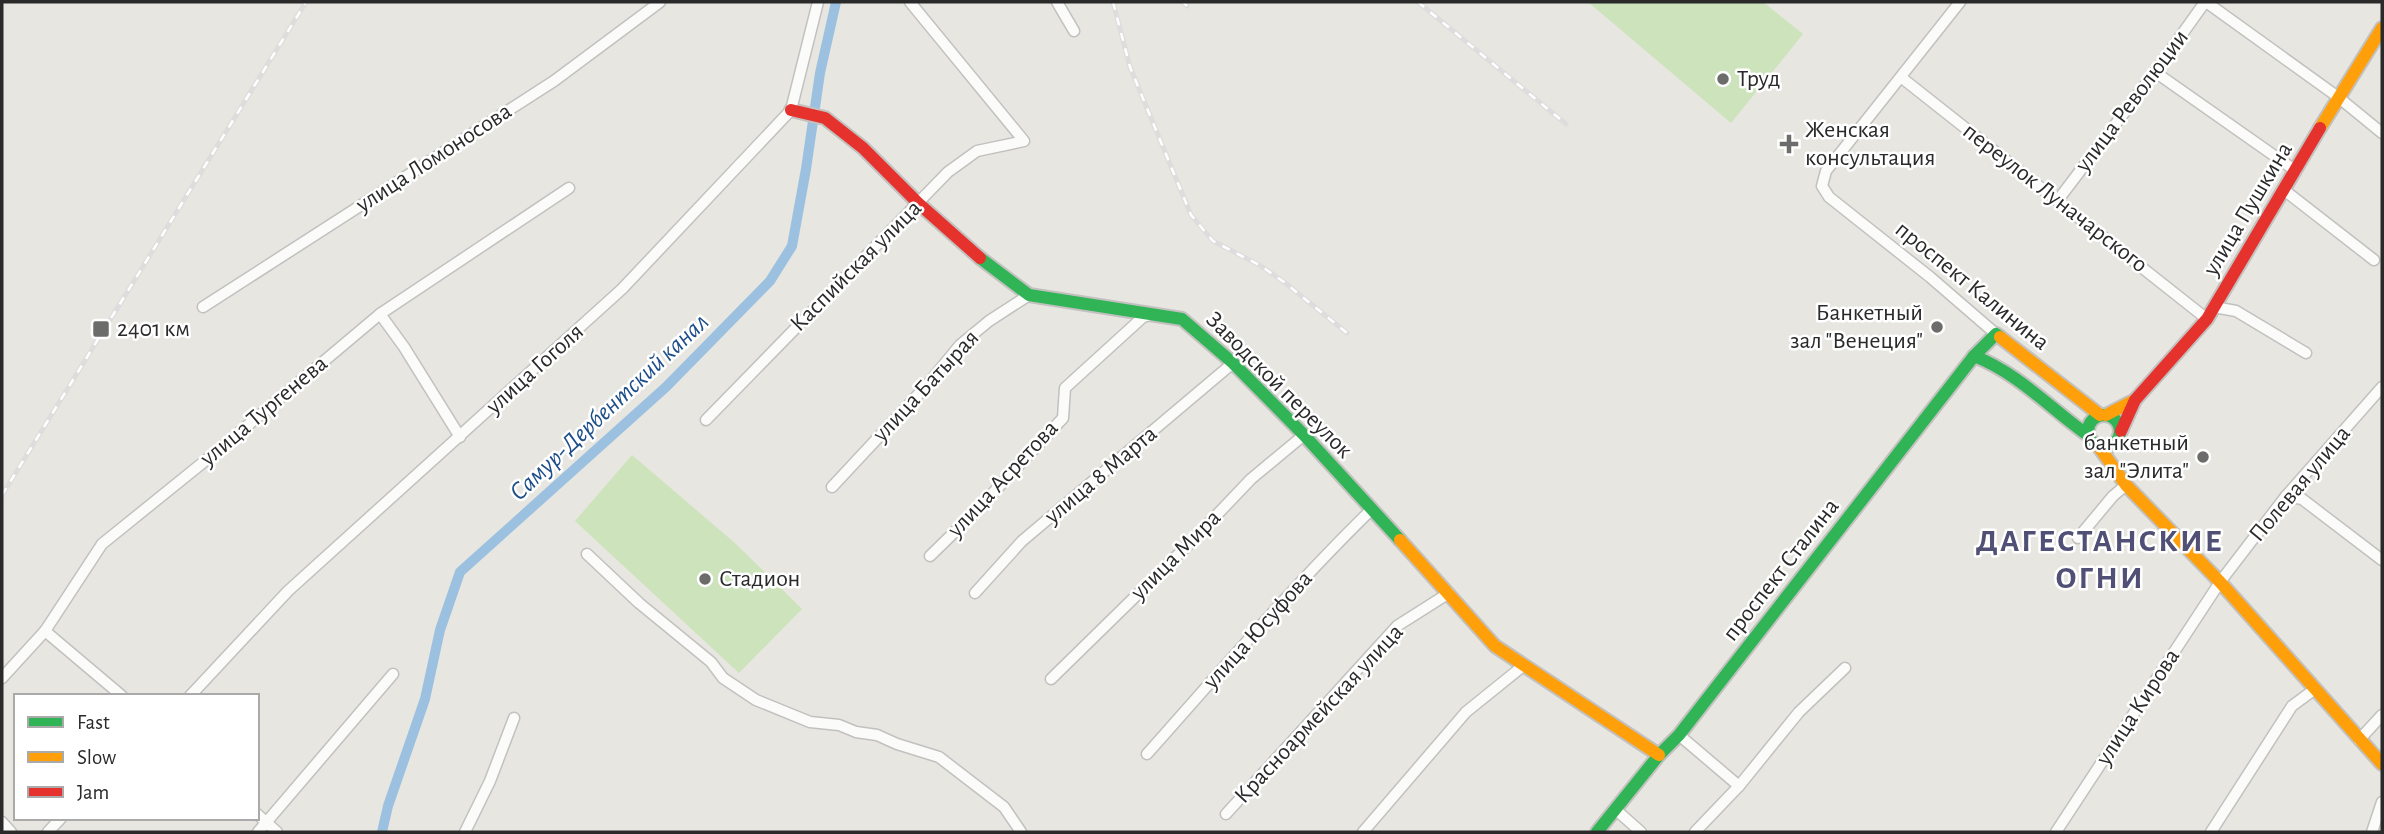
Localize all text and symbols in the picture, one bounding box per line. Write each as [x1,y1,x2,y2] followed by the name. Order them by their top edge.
[2070,25,2193,177] street label: улица Революции
[1737,67,1780,91] place label: Труд
[1715,71,1731,87] marker: Труд
[351,99,516,218] street label: улица Ломоносова
[1805,118,1935,170] place label: Женская консультация
[1958,119,2152,277] street label: переулок Луначарского
[1779,134,1799,154] marker: Женская консультация
[2198,138,2297,281] street label: улица Пушкина
[786,196,926,336] street label: Каспийская улица
[1891,217,2053,355] street label: проспект Калинина
[1790,301,1923,353] place label: Банкетный зал "Венеция"
[1201,307,1357,463] street label: Заводской переулок
[505,308,713,506] water label: Самур-Дербентский канал
[117,317,190,341] place label: 2401 км
[91,319,111,339] marker: 2401 км
[481,319,588,419] street label: улица Гоголя
[1929,319,1945,335] marker: Банкетный зал "Венеция"
[868,326,984,447] street label: улица Батырая
[195,351,332,472] street label: улица Тургенева
[943,416,1063,543] street label: улица Асретова
[1039,421,1162,529] street label: улица 8 Марта
[2245,421,2355,547] street label: Полевая улица
[2083,431,2189,483] place label: банкетный зал "Элита"
[2195,449,2211,465] marker: банкетный зал "Элита"
[1718,495,1844,645] street label: проспект Сталина
[1126,505,1226,605] street label: улица Мира
[1976,525,2224,594] district label: ДАГЕСТАНСКИЕ ОГНИ
[1198,566,1317,694] street label: улица Юсуфова
[719,567,800,591] place label: Стадион
[697,571,713,587] marker: Стадион
[1230,620,1408,808] street label: Красноармейская улица
[2091,645,2184,770] street label: улица Кирова
[14,694,259,820] legend
[77,712,110,733] text: Fast
[77,747,116,768] text: Slow
[77,782,109,803] text: Jam

